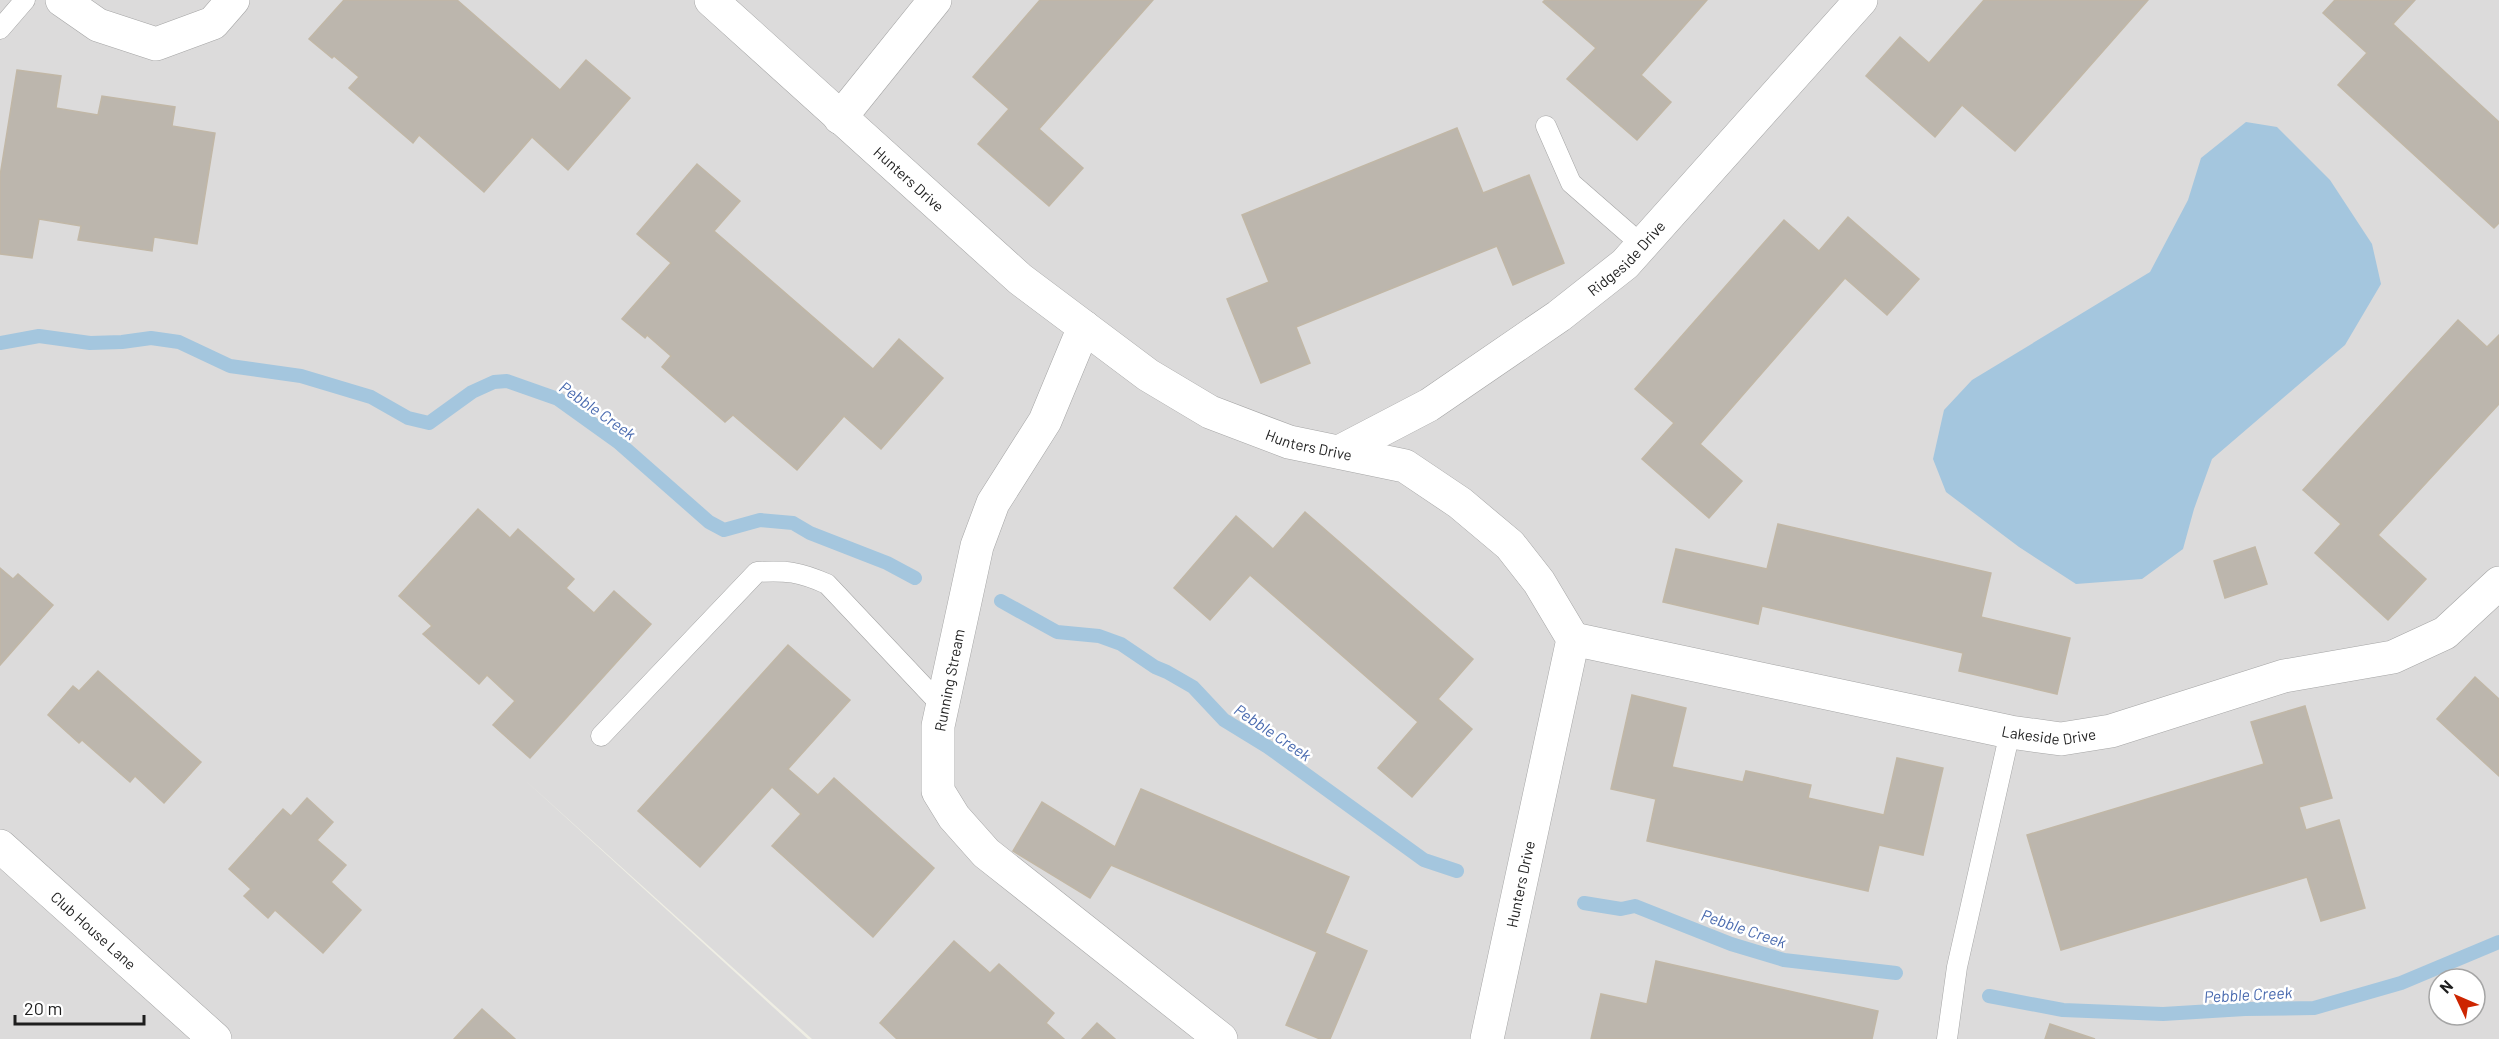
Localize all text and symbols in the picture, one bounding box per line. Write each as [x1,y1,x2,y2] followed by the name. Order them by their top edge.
[870,143,948,215] street label: Hunters Drive
[1584,217,1669,299] street label: Ridgeside Drive
[556,377,640,443] water label: Pebble Creek
[1263,425,1354,464] street label: Hunters Drive
[930,627,968,733] street label: Running Stream
[1231,699,1315,765] water label: Pebble Creek
[2000,721,2097,748] street label: Lakeside Drive
[1502,839,1538,929] street label: Hunters Drive
[47,887,140,973] street label: Club House Lane
[1699,905,1789,951] water label: Pebble Creek
[2427,967,2487,1027] north arrow
[2435,976,2456,997] text: N
[2203,982,2293,1006] water label: Pebble Creek
[15,988,144,1026] scale bar
[24,997,62,1019] text: 20 m

